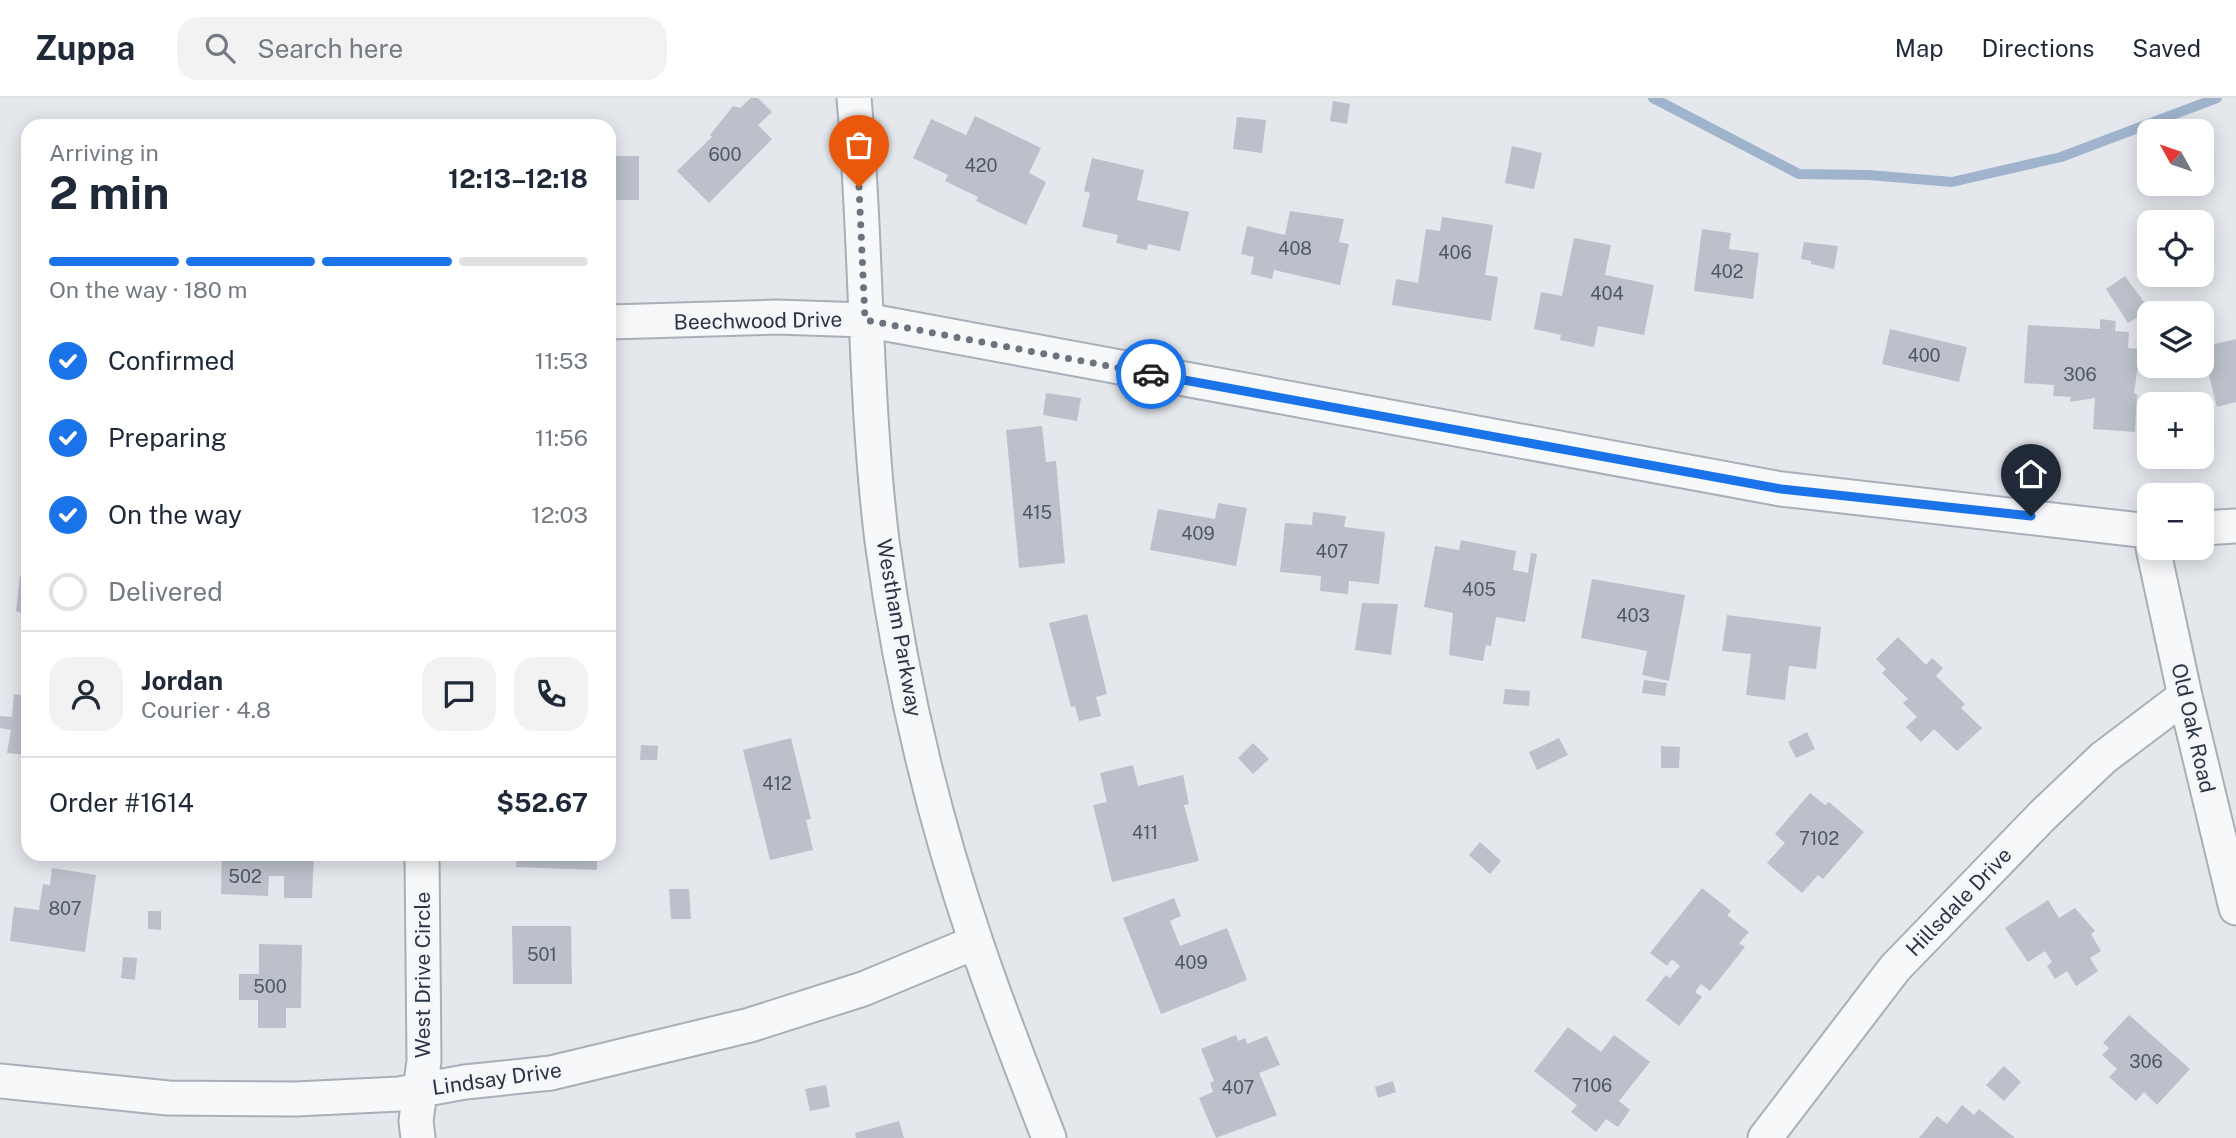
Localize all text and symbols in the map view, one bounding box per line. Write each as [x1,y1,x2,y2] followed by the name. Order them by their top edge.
[177,17,667,80] search box
[35,29,135,67] text: Zuppa
[201,29,239,67] icon: search
[257,33,403,64] text: Search here
[1895,34,1944,62] text: Map
[1982,34,2094,62] text: Directions
[2132,34,2201,62] text: Saved
[829,115,889,187] pin
[2137,119,2214,196] north arrow
[2137,119,2214,560] map controls
[840,126,878,164] icon: bag
[49,139,159,166] text: Arriving in
[708,144,742,165] house number: 600
[964,155,998,176] house number: 420
[448,163,588,194] text: 12:13–12:18
[49,165,169,219] text: 2 min
[2137,210,2214,287] button: locate
[1278,238,1312,259] house number: 408
[1438,242,1472,263] house number: 406
[1710,261,1744,282] house number: 402
[49,276,247,303] text: On the way · 180 m
[1590,283,1624,304] house number: 404
[2137,301,2214,378] button: layers
[673,307,843,334] street label: Beechwood Drive
[1116,339,1186,409] courier
[49,342,87,380] icon: check
[108,345,235,376] text: Confirmed
[1907,345,1941,366] house number: 400
[535,347,588,374] text: 11:53
[1132,355,1170,393] icon: car
[2063,364,2097,385] house number: 306
[2137,392,2214,469] button: +
[49,419,87,457] icon: check
[108,422,227,453] text: Preparing
[535,424,588,451] text: 11:56
[2001,444,2061,516] pin
[2012,455,2050,493] icon: home
[2137,483,2214,560] button: −
[49,496,87,534] icon: check
[108,499,242,530] text: On the way
[531,501,588,528] text: 12:03
[1022,502,1052,523] house number: 415
[1181,523,1215,544] house number: 409
[872,537,927,719] street label: Westham Parkway
[1316,541,1348,562] house number: 407
[108,576,223,607] text: Delivered
[1462,579,1496,600] house number: 405
[1616,605,1650,626] house number: 403
[49,657,123,731] button: person
[422,657,496,731] button: chat
[514,657,588,731] button: phone
[2166,661,2221,795] street label: Old Oak Road
[141,665,223,696] text: Jordan
[141,696,271,723] text: Courier · 4.8
[762,773,792,794] house number: 412
[49,787,194,818] text: Order #1614
[496,787,588,818] text: $52.67
[1132,822,1158,843] house number: 411
[1799,828,1839,849] house number: 7102
[1901,842,2017,961] street label: Hillsdale Drive
[228,866,262,887] house number: 502
[410,892,435,1058] street label: West Drive Circle
[48,898,82,919] house number: 807
[527,944,557,965] house number: 501
[1174,952,1208,973] house number: 409
[253,976,287,997] house number: 500
[2129,1051,2163,1072] house number: 306
[431,1057,563,1100] street label: Lindsay Drive
[1572,1075,1612,1096] house number: 7106
[1222,1077,1254,1098] house number: 407

